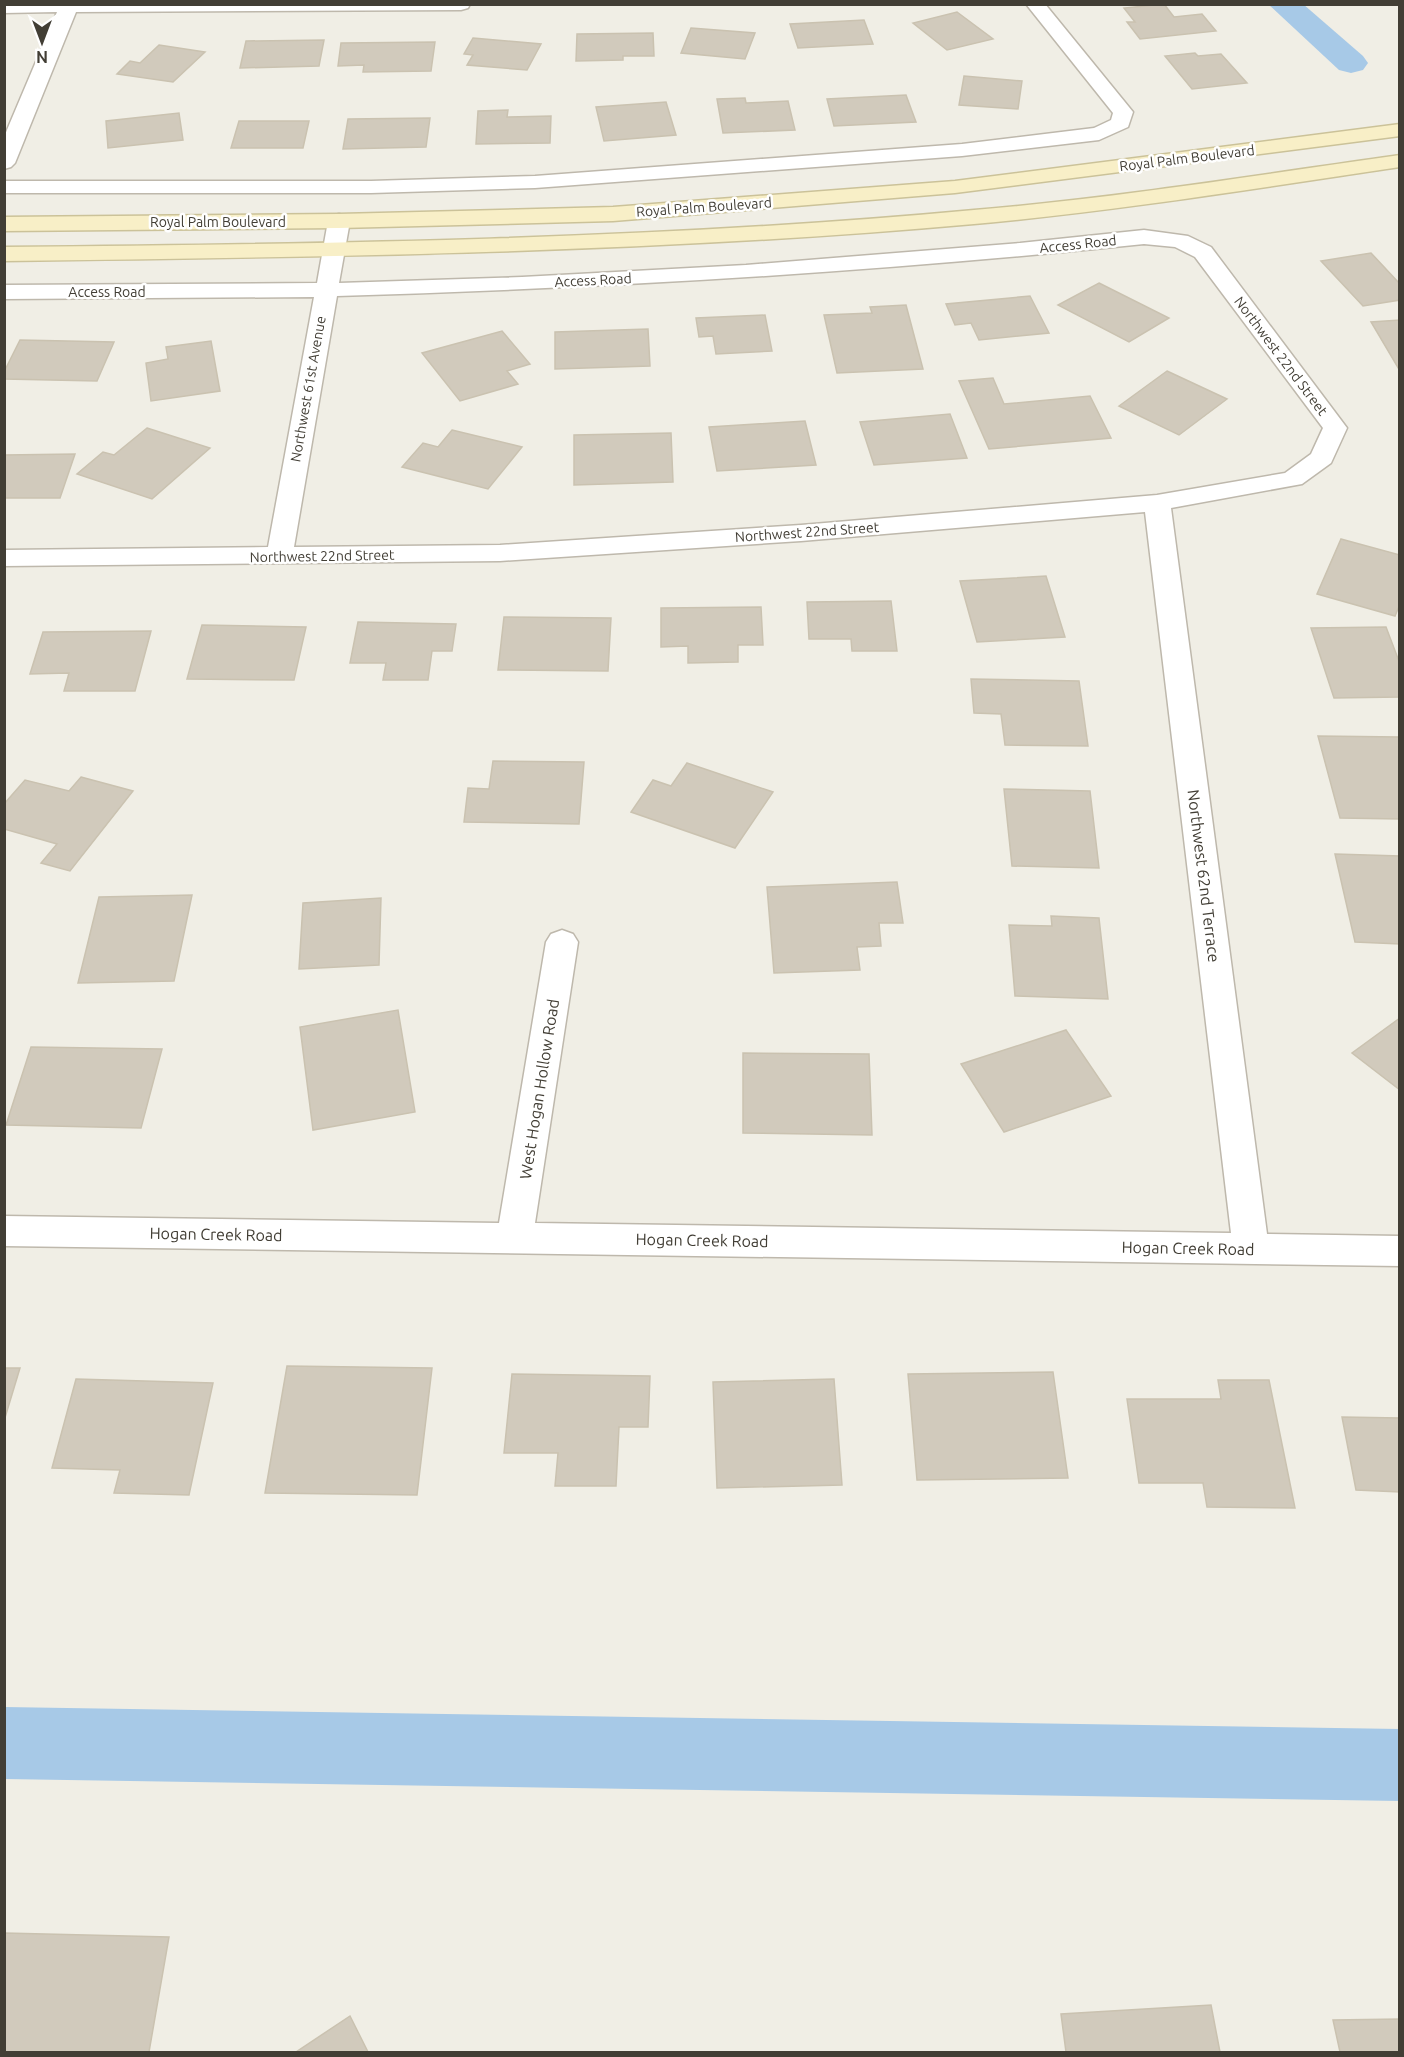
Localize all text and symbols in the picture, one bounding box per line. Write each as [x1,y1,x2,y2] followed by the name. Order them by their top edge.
[12,12,72,72] north arrow
[36,48,48,66] text: N
[1119,142,1255,174] street label: Royal Palm Boulevard
[636,194,772,220] street label: Royal Palm Boulevard
[150,214,286,230] street label: Royal Palm Boulevard
[1039,232,1117,256] street label: Access Road
[554,270,632,290] street label: Access Road
[68,284,146,300] street label: Access Road
[1231,293,1331,419] street label: Northwest 22nd Street
[287,315,329,463] street label: Northwest 61st Avenue
[734,519,880,545] street label: Northwest 22nd Street
[250,547,395,565] street label: Northwest 22nd Street
[1184,788,1224,964] street label: Northwest 62nd Terrace
[516,998,562,1180] street label: West Hogan Hollow Road
[149,1224,283,1244] street label: Hogan Creek Road
[635,1230,769,1250] street label: Hogan Creek Road
[1121,1238,1255,1258] street label: Hogan Creek Road

